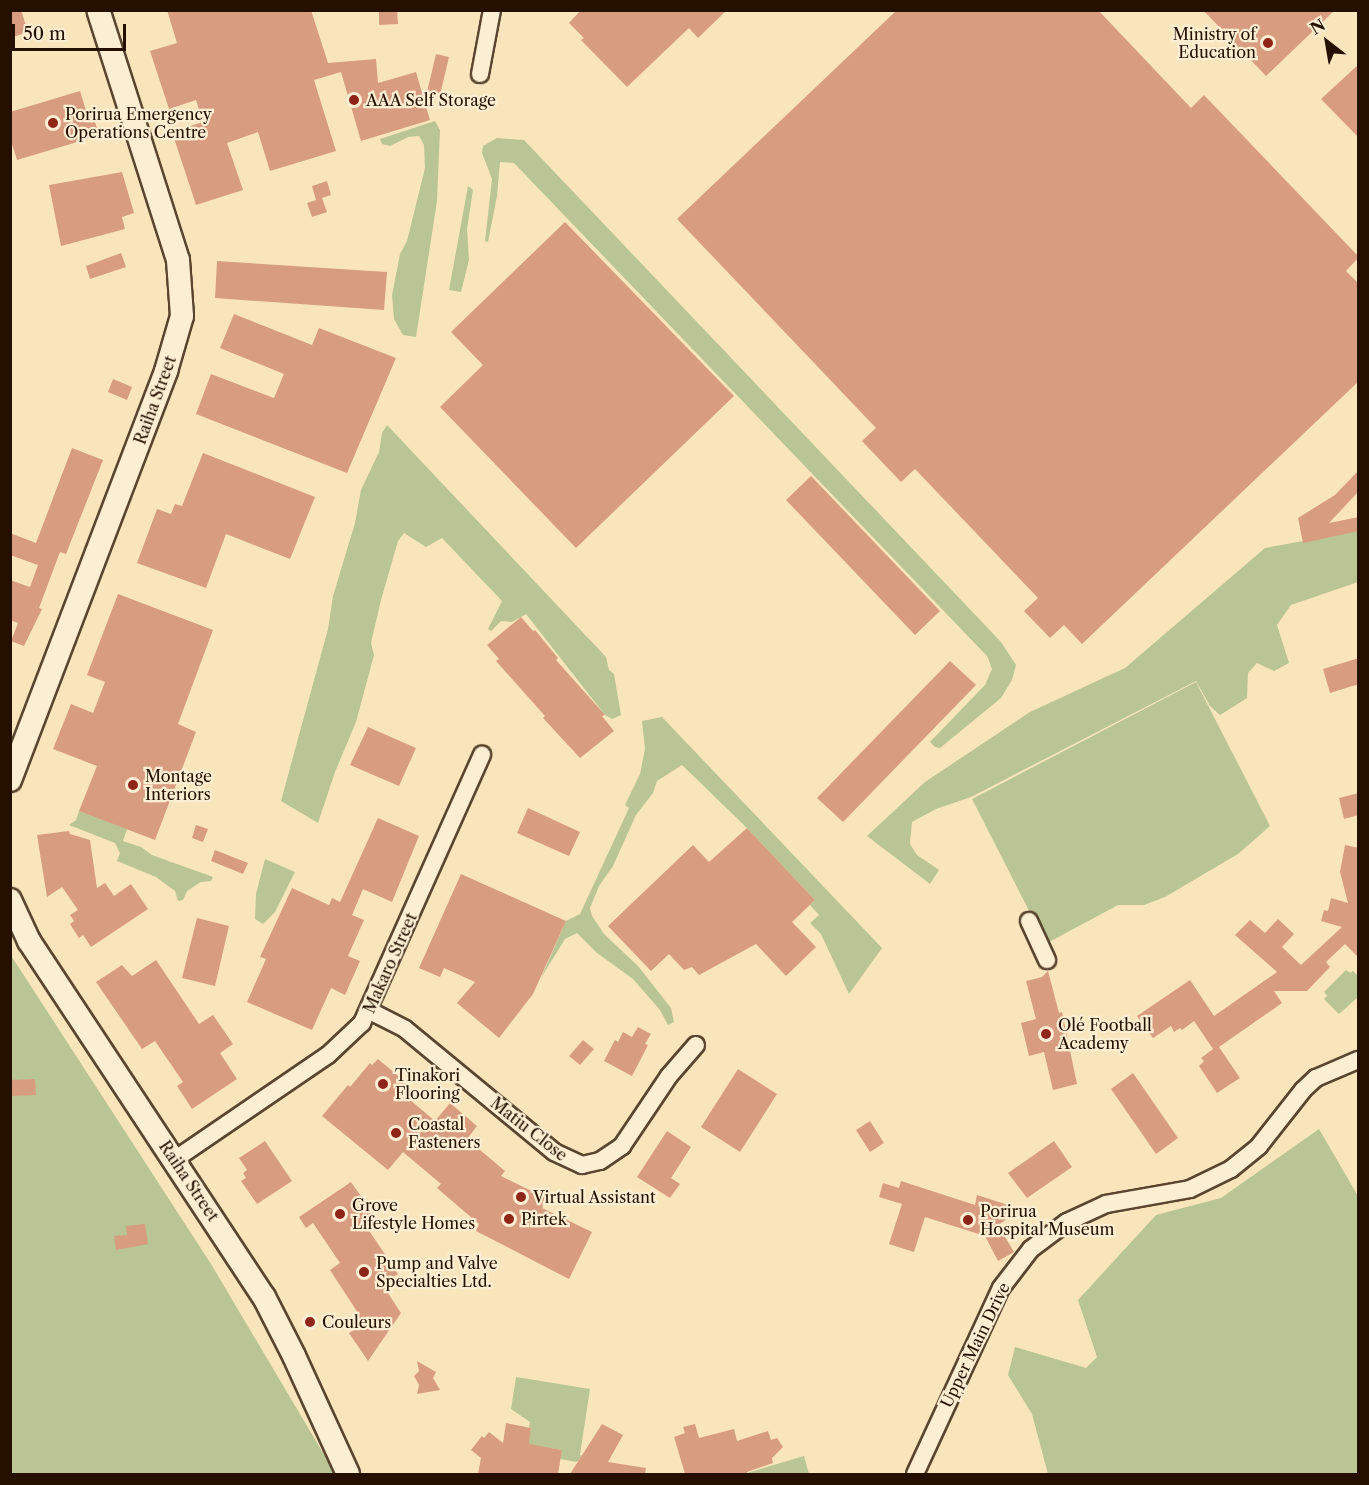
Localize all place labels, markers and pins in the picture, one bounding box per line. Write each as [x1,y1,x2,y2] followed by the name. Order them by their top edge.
[1172,24,1256,62] place label: Ministry of Education
[1261,36,1275,50] marker: Ministry of Education
[366,90,497,110] place label: AAA Self Storage
[347,93,361,107] marker: AAA Self Storage
[65,104,212,142] place label: Porirua Emergency Operations Centre
[46,116,60,130] marker: Porirua Emergency Operations Centre
[145,766,212,804] place label: Montage Interiors
[126,778,140,792] marker: Montage Interiors
[1058,1015,1152,1053] place label: Olé Football Academy
[1039,1027,1053,1041] marker: Olé Football Academy
[395,1065,460,1103] place label: Tinakori Flooring
[376,1077,390,1091] marker: Tinakori Flooring
[408,1114,480,1152] place label: Coastal Fasteners
[389,1126,403,1140] marker: Coastal Fasteners
[533,1187,656,1207] place label: Virtual Assistant
[514,1190,528,1204] marker: Virtual Assistant
[352,1195,475,1233] place label: Grove Lifestyle Homes
[980,1201,1114,1239] place label: Porirua Hospital Museum
[333,1207,347,1221] marker: Grove Lifestyle Homes
[521,1209,567,1229] place label: Pirtek
[502,1212,516,1226] marker: Pirtek
[961,1213,975,1227] marker: Porirua Hospital Museum
[376,1253,498,1291] place label: Pump and Valve Specialties Ltd.
[357,1265,371,1279] marker: Pump and Valve Specialties Ltd.
[322,1312,391,1332] place label: Couleurs
[303,1315,317,1329] marker: Couleurs

